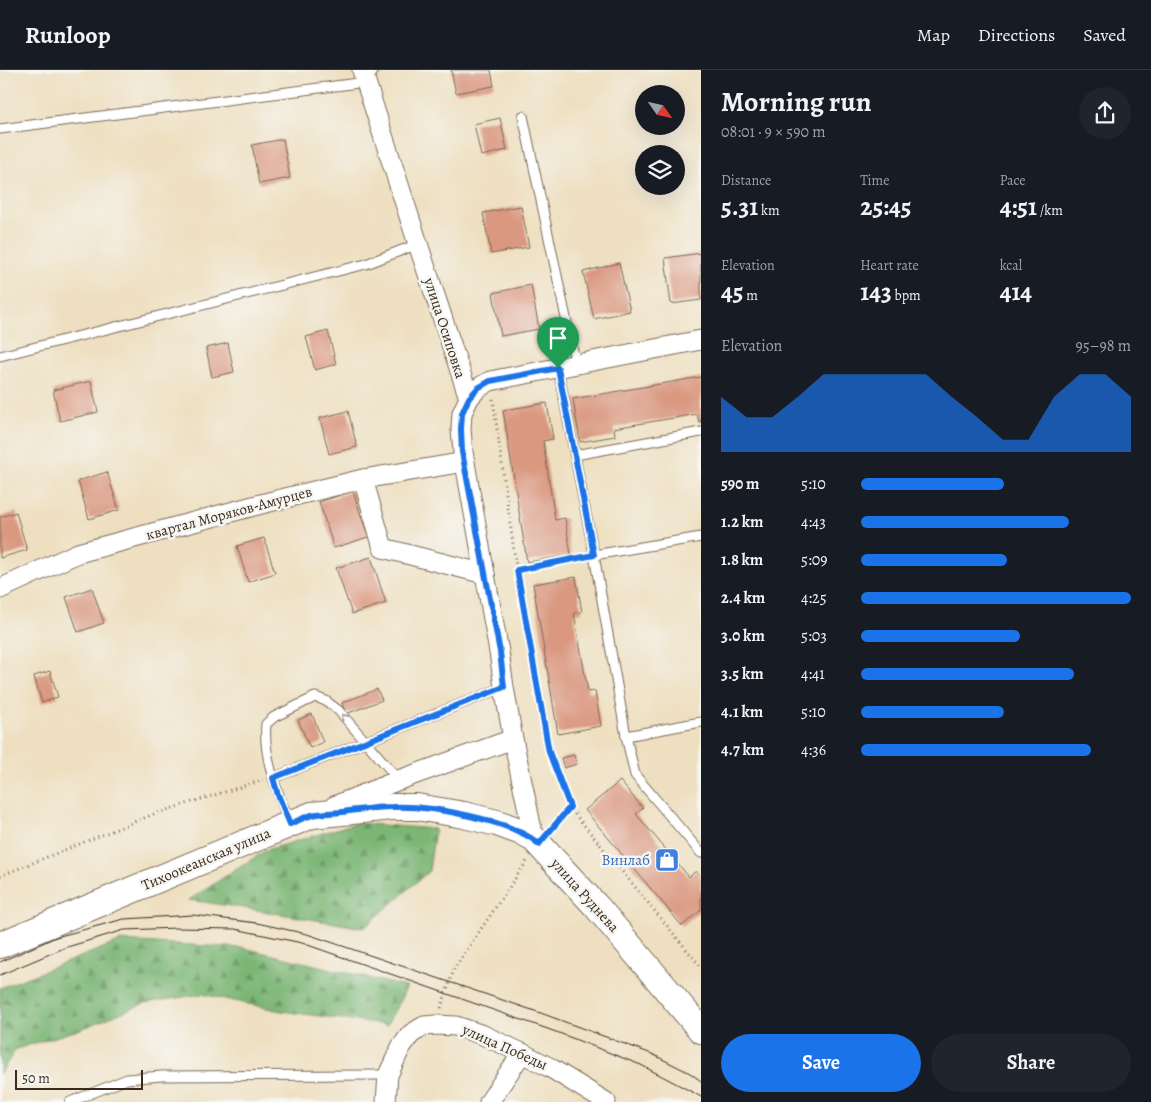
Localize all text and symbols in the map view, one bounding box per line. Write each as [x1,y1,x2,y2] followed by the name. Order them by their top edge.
[25,19,111,51] text: Runloop
[917,23,950,47] text: Map
[978,23,1055,47] text: Directions
[1083,23,1126,47] text: Saved
[721,83,871,121] text: Morning run
[635,85,685,135] north arrow
[635,85,685,195] map controls
[1079,87,1131,139] button: share
[721,121,825,143] text: 08:01 · 9 × 590 m
[635,145,685,195] button: layers
[721,171,771,190] text: Distance
[860,171,889,190] text: Time
[1000,171,1026,190] text: Pace
[721,190,758,224] text: 5.31
[860,190,911,224] text: 25:45
[1000,190,1037,224] text: 4:51
[758,201,780,220] text: km
[1037,201,1063,220] text: /km
[721,256,775,275] text: Elevation
[860,256,919,275] text: Heart rate
[1000,256,1022,275] text: kcal
[419,274,471,381] street label: улица Осиповка
[721,275,743,309] text: 45
[860,275,892,309] text: 143
[1000,275,1032,309] text: 414
[743,286,758,305] text: m
[892,286,921,305] text: bpm
[537,317,579,368] pin
[544,324,572,352] icon: arrive
[721,335,782,357] text: Elevation
[1076,335,1131,357] text: 95–98 m
[721,473,759,495] text: 590 m
[801,473,826,495] text: 5:10
[144,481,314,545] street label: квартал Моряков-Амурцев
[721,511,763,533] text: 1.2 km
[801,511,826,533] text: 4:43
[721,549,763,571] text: 1.8 km
[801,549,828,571] text: 5:09
[721,587,765,609] text: 2.4 km
[801,587,827,609] text: 4:25
[721,625,765,647] text: 3.0 km
[801,625,827,647] text: 5:03
[721,663,764,685] text: 3.5 km
[801,663,825,685] text: 4:41
[721,701,763,723] text: 4.1 km
[801,701,826,723] text: 5:10
[341,714,350,723] one-way arrow
[721,739,764,761] text: 4.7 km
[801,739,826,761] text: 4:36
[139,823,274,895] street label: Тихоокеанская улица
[654,847,680,873] shop icon: Винлаб
[601,850,650,870] place label: Винлаб
[546,853,624,936] street label: улица Руднева
[458,1019,551,1075] street label: улица Победы
[721,1034,921,1092] button: Save
[931,1034,1131,1092] button: Share
[15,1067,142,1090] scale bar
[22,1069,50,1088] text: 50 m

